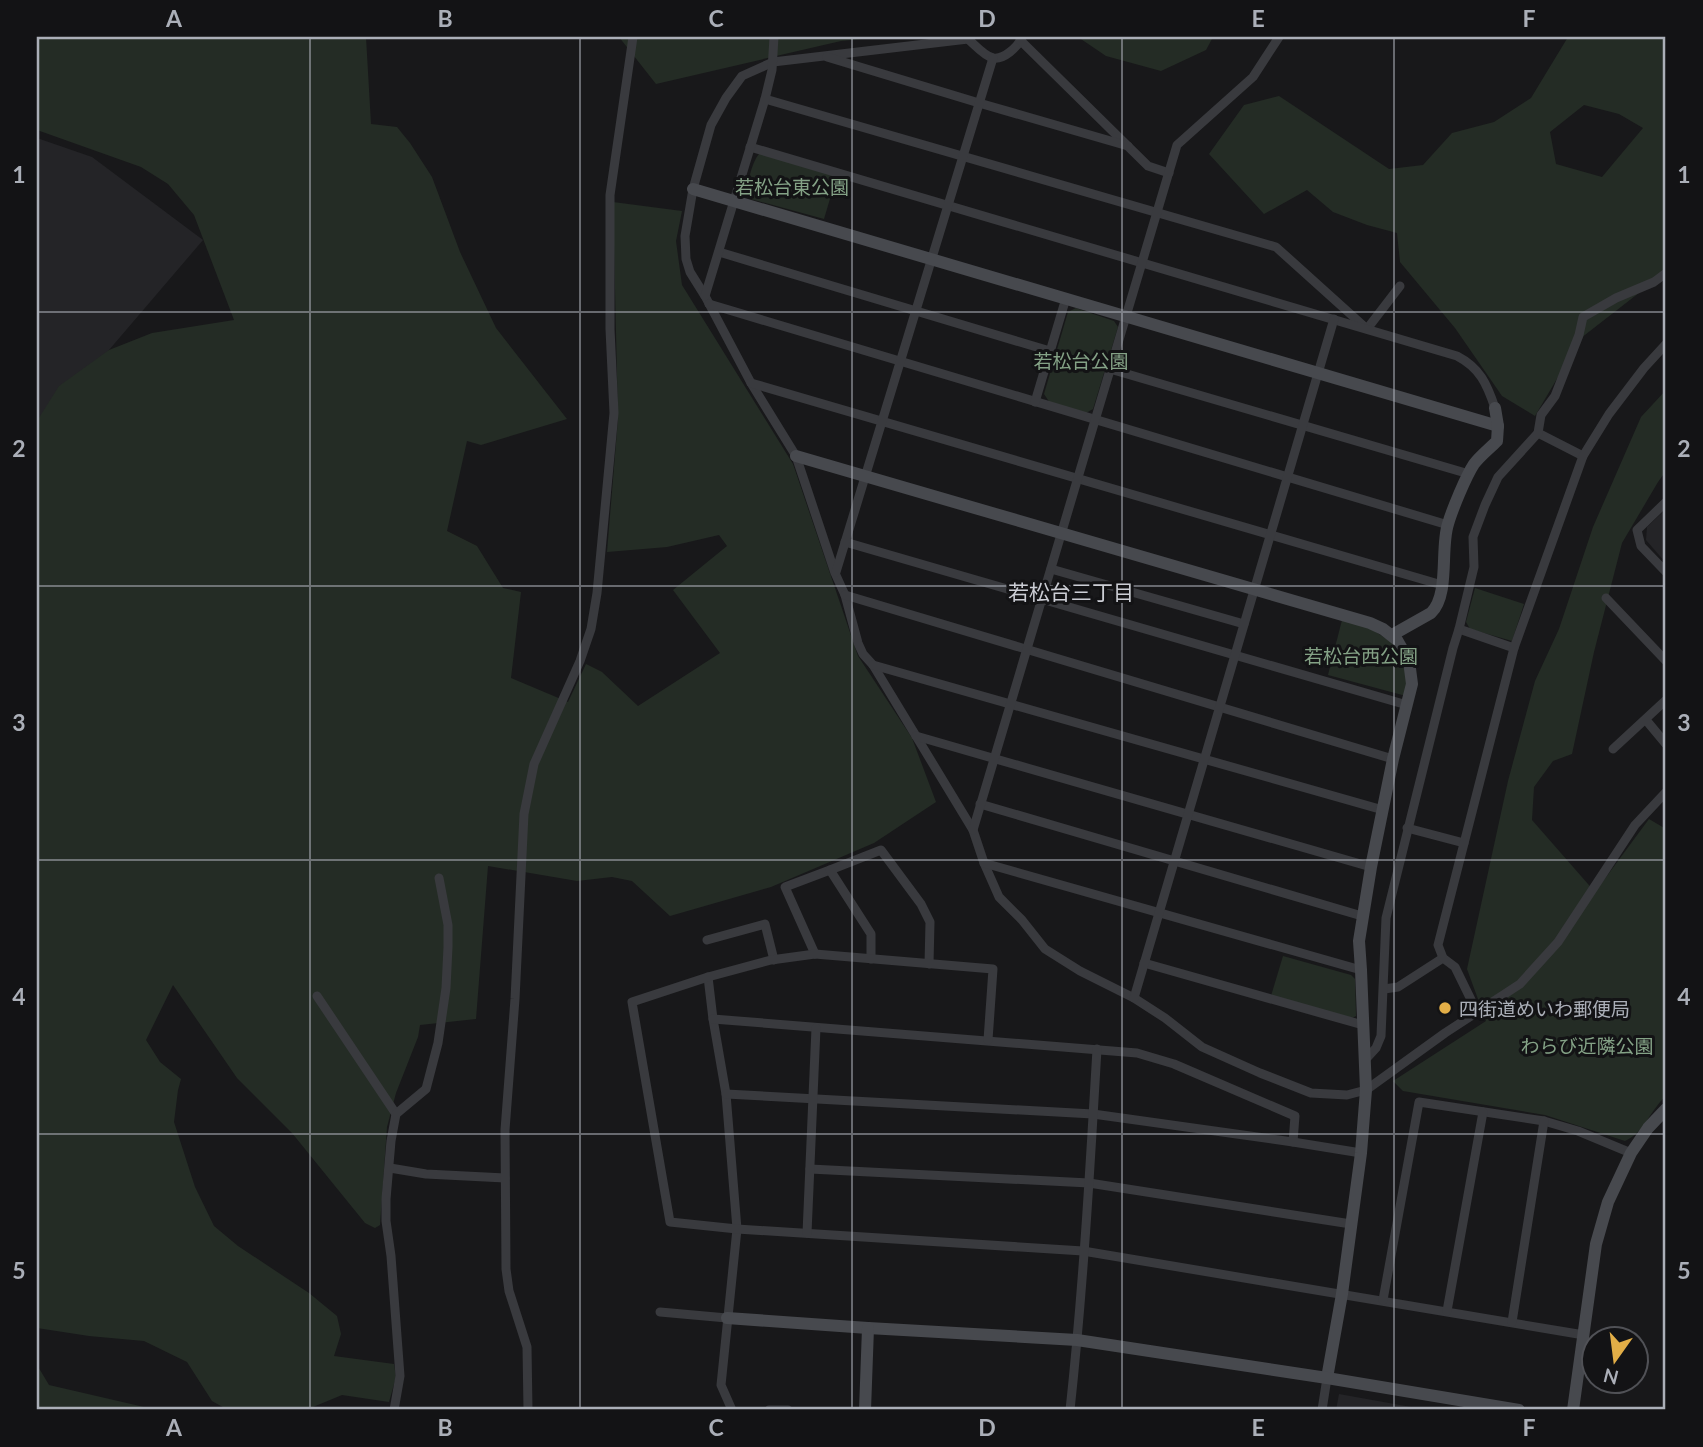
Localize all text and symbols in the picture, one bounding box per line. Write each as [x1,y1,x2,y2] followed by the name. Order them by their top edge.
[165,4,183,32] text: A
[437,4,453,32] text: B
[708,4,724,32] text: C
[978,4,996,32] text: D
[1251,4,1265,32] text: E
[1522,4,1536,32] text: F
[12,160,26,188] text: 1
[1677,160,1691,188] text: 1
[735,175,849,198] park label: 若松台東公園
[1033,349,1129,372] park label: 若松台公園
[12,434,26,462] text: 2
[1677,434,1691,462] text: 2
[1008,579,1134,604] district label: 若松台三丁目
[1304,644,1418,667] park label: 若松台西公園
[12,708,26,736] text: 3
[1677,708,1691,736] text: 3
[12,982,26,1010] text: 4
[1677,982,1691,1010] text: 4
[1459,997,1630,1020] place label: 四街道めいわ郵便局
[1437,1000,1453,1016] marker: 四街道めいわ郵便局
[1520,1034,1654,1057] park label: わらび近隣公園
[12,1256,26,1284] text: 5
[1677,1256,1691,1284] text: 5
[1580,1324,1650,1394] north arrow
[1601,1364,1621,1390] text: N
[165,1413,183,1441] text: A
[437,1413,453,1441] text: B
[708,1413,724,1441] text: C
[978,1413,996,1441] text: D
[1251,1413,1265,1441] text: E
[1522,1413,1536,1441] text: F

